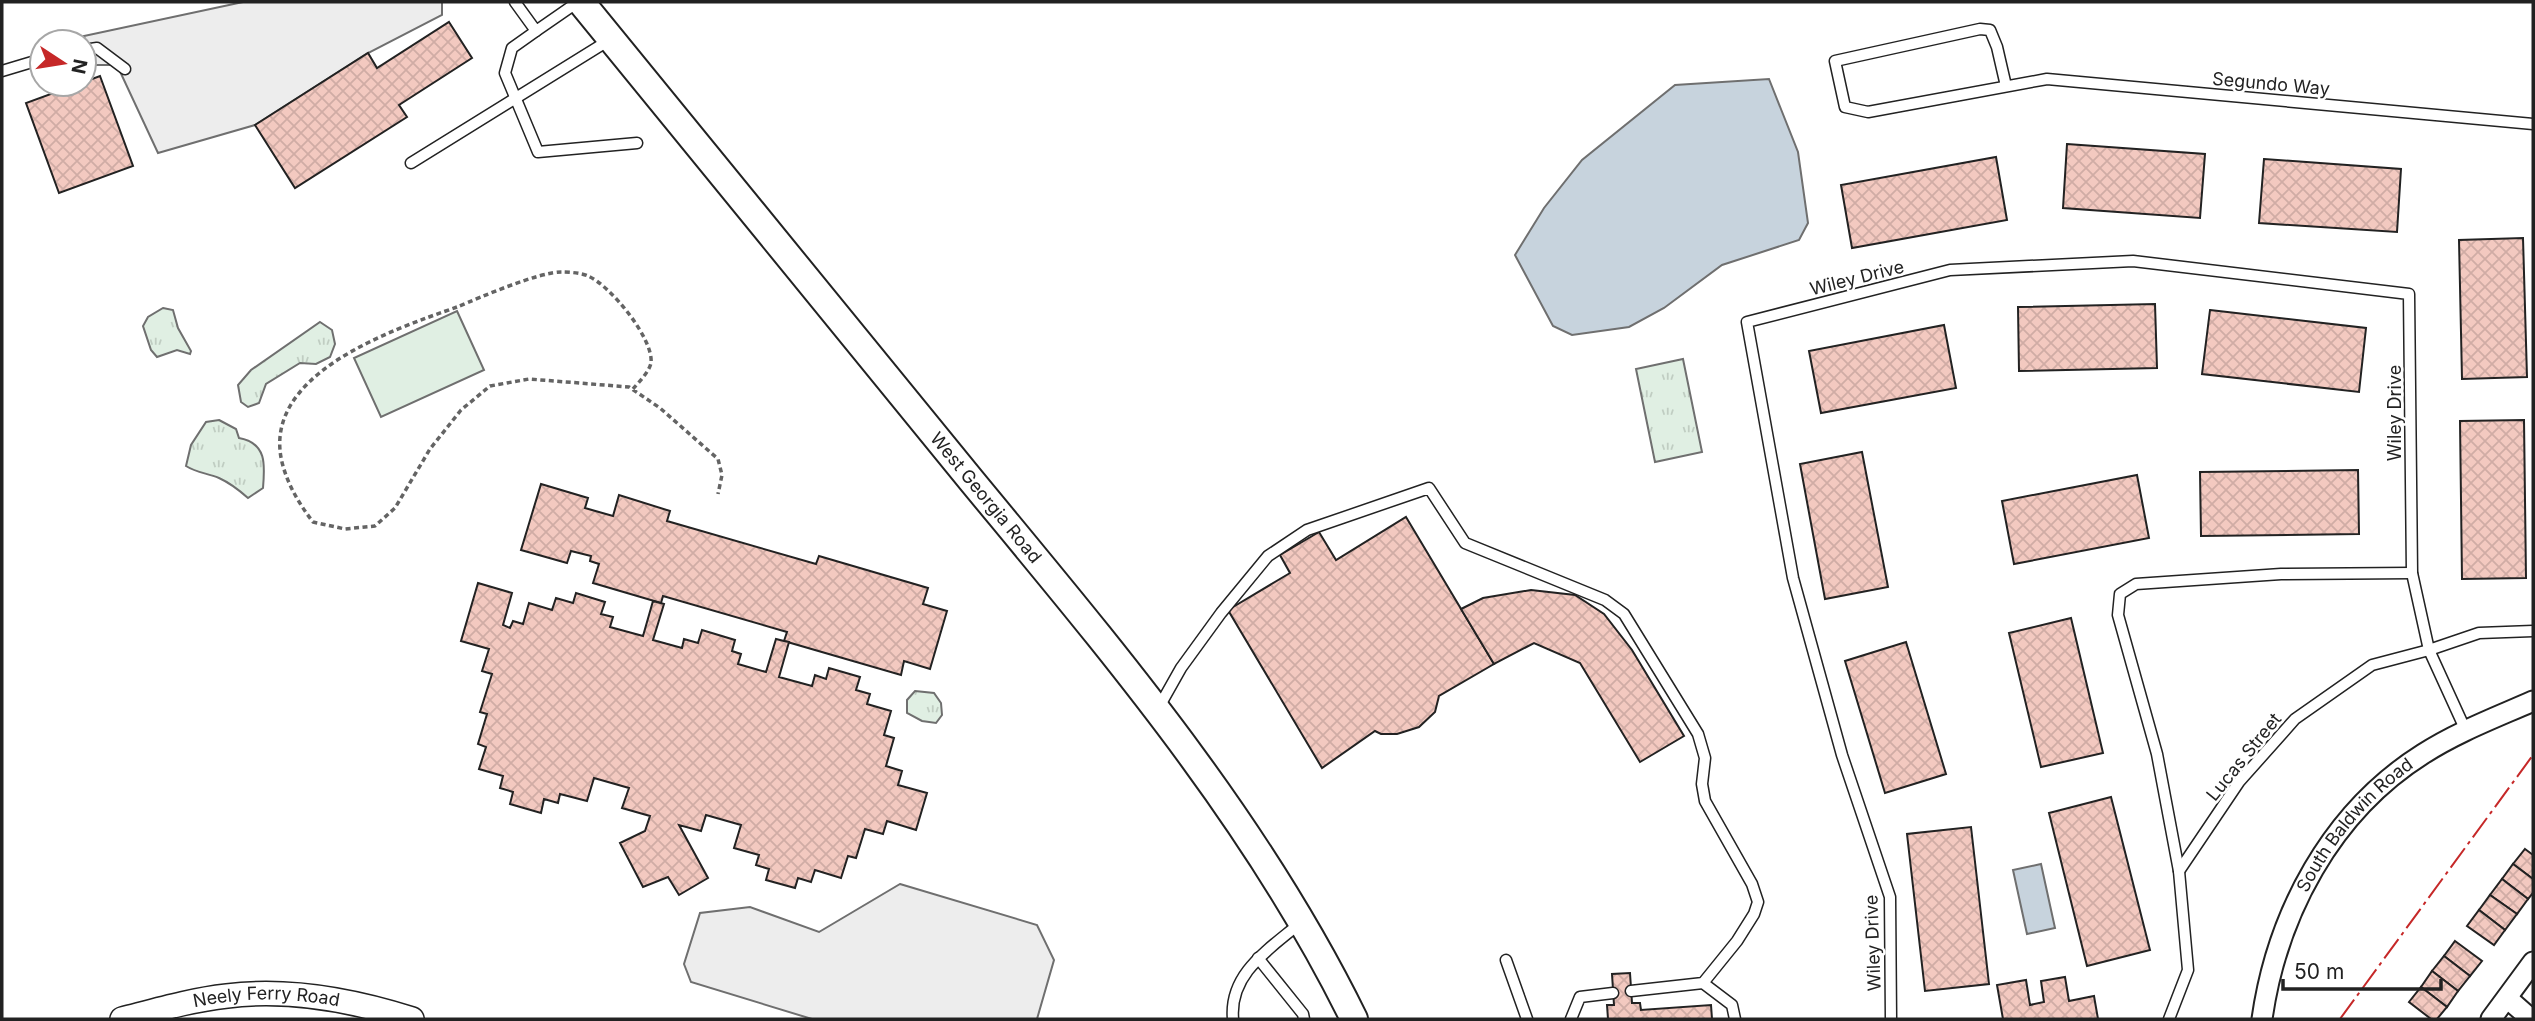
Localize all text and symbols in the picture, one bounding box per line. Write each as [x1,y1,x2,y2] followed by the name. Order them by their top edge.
[28,28,98,98] north arrow
[66,57,92,76] text: N
[2211,68,2331,99] street label: Segundo Way
[1808,256,1906,299] street label: Wiley Drive
[2384,365,2405,461] street label: Wiley Drive
[926,428,1046,567] street label: West Georgia Road
[2202,709,2285,805] street label: Lucas Street
[2292,753,2417,895] street label: South Baldwin Road
[1860,894,1885,992] street label: Wiley Drive
[2283,948,2440,992] scale bar
[2294,959,2344,984] text: 50 m
[191,982,341,1011] street label: Neely Ferry Road

